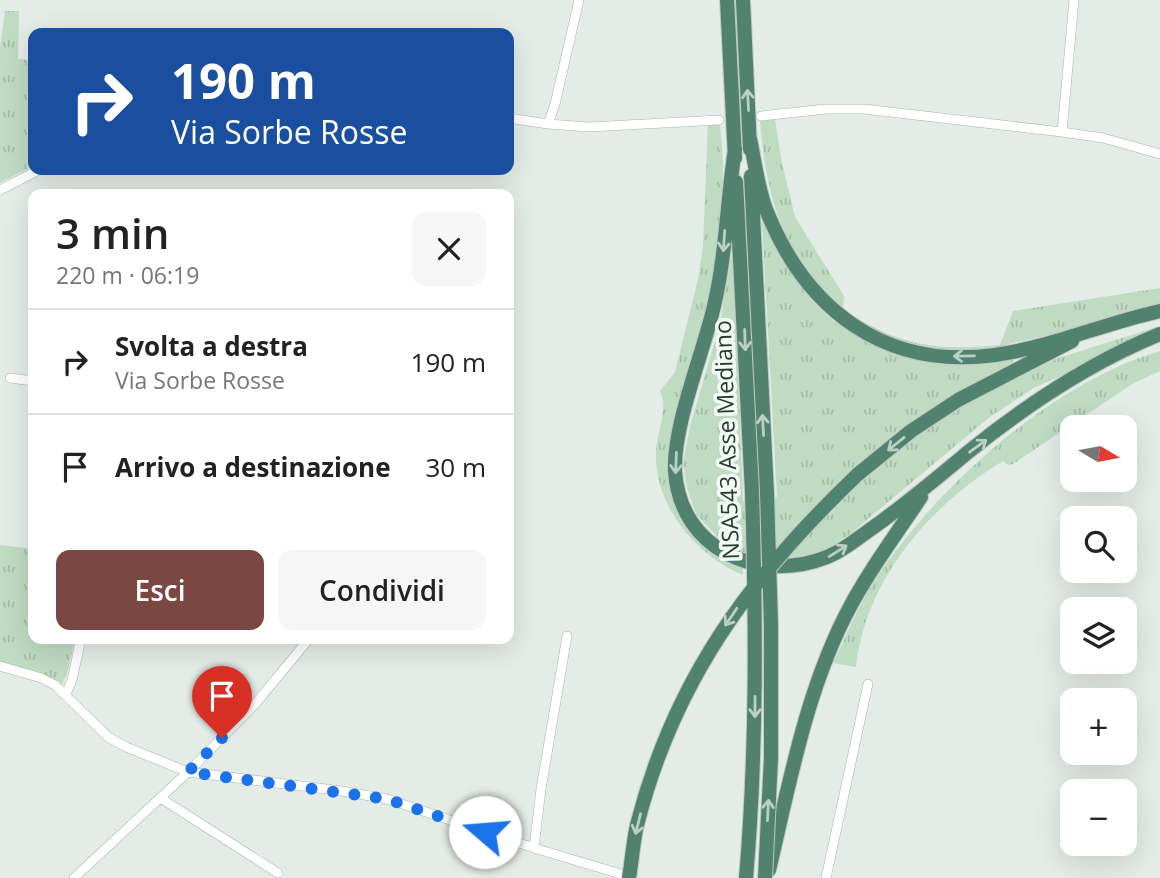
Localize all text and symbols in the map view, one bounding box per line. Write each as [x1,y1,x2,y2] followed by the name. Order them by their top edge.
[171,47,316,113] text: 190 m
[56,56,147,147] icon: right
[741,89,754,112] one-way arrow
[171,110,407,153] text: Via Sorbe Rosse
[56,204,169,261] text: 3 min
[412,212,486,286] button: close
[717,229,730,252] one-way arrow
[56,259,199,291] text: 220 m · 06:19
[706,320,746,560] street label: NSA543 Asse Mediano
[115,328,308,364] text: Svolta a destra
[739,328,752,351] one-way arrow
[56,343,94,381] icon: right
[411,344,486,380] text: 190 m
[952,349,975,362] one-way arrow
[115,364,285,396] text: Via Sorbe Rosse
[757,414,770,437] one-way arrow
[1060,415,1138,492] north arrow
[1060,415,1137,856] map controls
[887,436,905,451] one-way arrow
[968,438,987,453] one-way arrow
[56,448,94,486] icon: arrive
[115,449,391,485] text: Arrivo a destinazione
[425,449,486,485] text: 30 m
[670,451,683,474] one-way arrow
[1060,506,1137,583] button: search
[828,543,847,558] one-way arrow
[56,550,264,630] button: Esci
[278,550,486,630] button: Condividi
[1060,597,1137,674] button: layers
[724,607,738,626] one-way arrow
[192,666,252,738] pin
[203,677,241,715] icon: arrive
[1060,688,1137,765] button: +
[749,695,762,718] one-way arrow
[1060,779,1137,856] button: −
[448,795,522,869] position arrow
[762,799,775,822] one-way arrow
[631,812,644,834] one-way arrow

